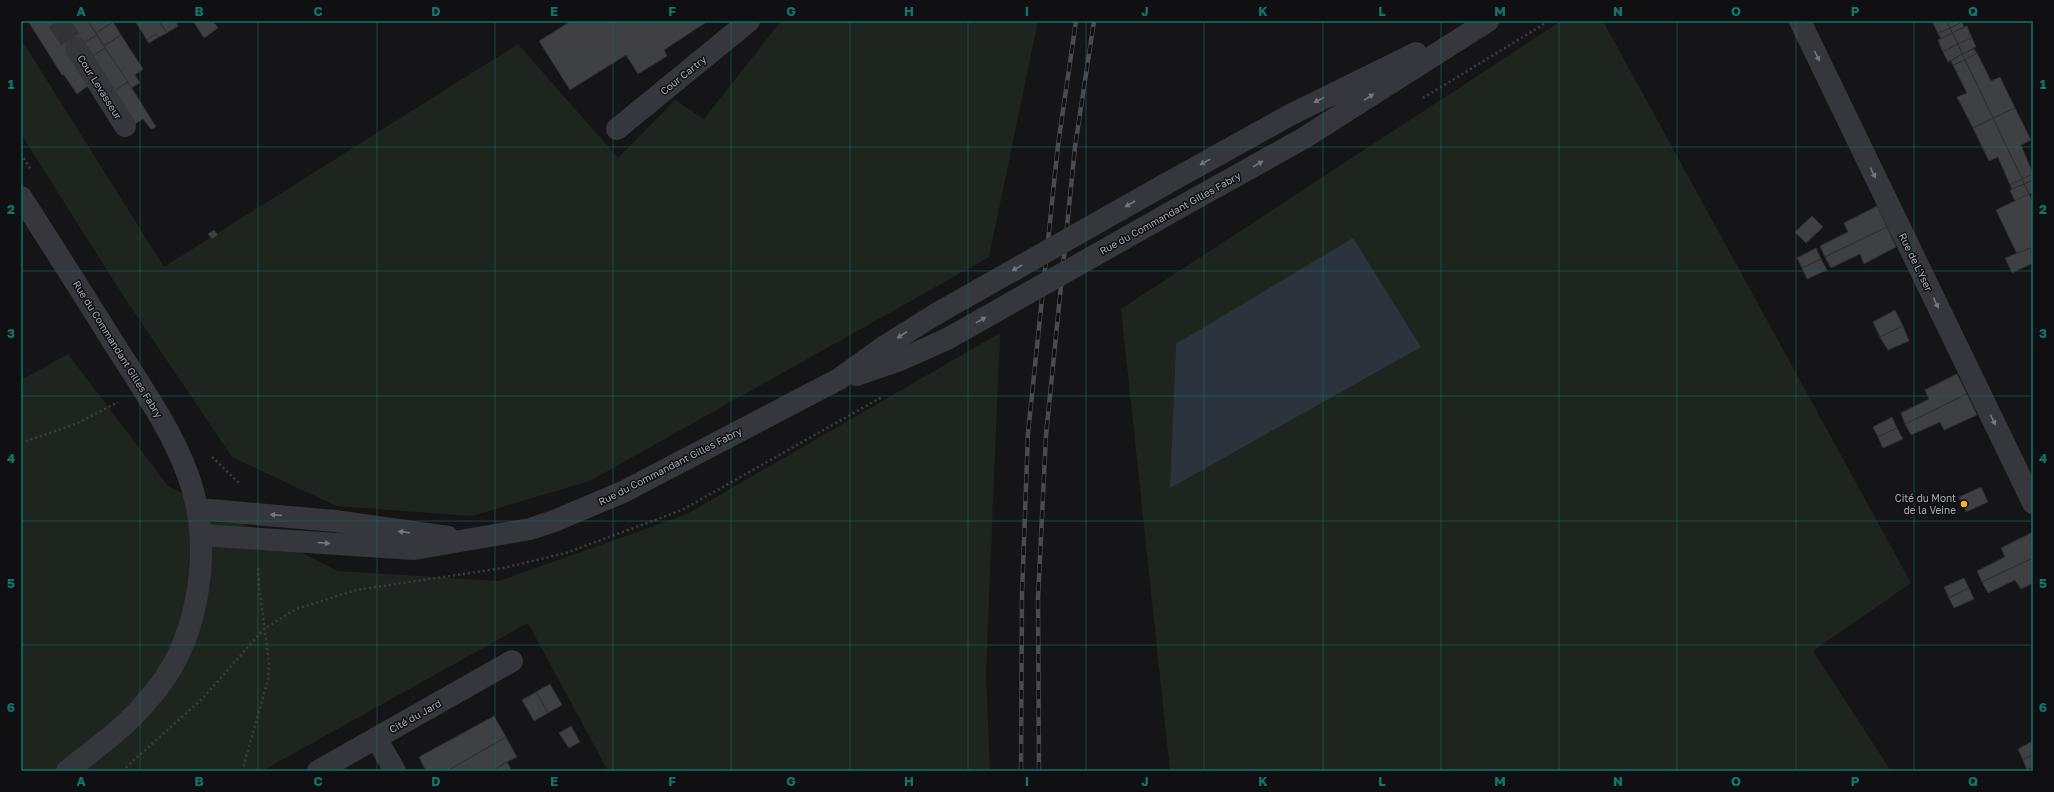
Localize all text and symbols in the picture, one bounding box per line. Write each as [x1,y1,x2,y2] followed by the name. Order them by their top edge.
[76,3,86,19] text: A
[194,3,204,19] text: B
[313,3,323,19] text: C
[431,3,441,19] text: D
[550,3,558,19] text: E
[668,3,676,19] text: F
[786,3,796,19] text: G
[904,3,914,19] text: H
[1025,3,1029,19] text: I
[1141,3,1149,19] text: J
[1258,3,1268,19] text: K
[1378,3,1386,19] text: L
[1494,3,1506,19] text: M
[1613,3,1623,19] text: N
[1731,3,1741,19] text: O
[1851,3,1860,19] text: P
[1968,3,1978,19] text: Q
[1814,50,1820,62] one-way arrow
[75,53,125,122] street label: Cour Levasseur
[658,53,709,97] street label: Cour Cartry
[8,76,15,92] text: 1
[2040,76,2047,92] text: 1
[1364,93,1374,101] one-way arrow
[1313,97,1325,104] one-way arrow
[1199,159,1211,166] one-way arrow
[1252,161,1264,167] one-way arrow
[1870,167,1876,179] one-way arrow
[1097,169,1243,257] street label: Rue du Commandant Gilles Fabry
[7,201,15,217] text: 2
[1124,201,1136,208] one-way arrow
[2039,201,2047,217] text: 2
[1897,231,1935,293] street label: Rue de L'Yser
[1011,265,1023,272] one-way arrow
[71,278,166,420] street label: Rue du Commandant Gilles Fabry
[1933,297,1939,308] one-way arrow
[975,316,987,323] one-way arrow
[7,325,15,341] text: 3
[2039,325,2047,341] text: 3
[897,331,908,339] one-way arrow
[1990,414,1996,425] one-way arrow
[596,424,744,508] street label: Rue du Commandant Gilles Fabry
[7,450,15,466] text: 4
[2039,450,2047,466] text: 4
[1895,492,1956,516] place label: Cité du Mont de la Veine
[1959,499,1969,509] marker: Cité du Mont de la Veine
[270,512,282,519] one-way arrow
[398,529,411,535] one-way arrow
[318,540,330,547] one-way arrow
[7,575,15,591] text: 5
[2039,575,2047,591] text: 5
[387,697,443,735] street label: Cité du Jard
[7,699,15,715] text: 6
[2039,699,2047,715] text: 6
[76,773,86,789] text: A
[194,773,204,789] text: B
[313,773,323,789] text: C
[431,773,441,789] text: D
[550,773,558,789] text: E
[668,773,676,789] text: F
[786,773,796,789] text: G
[904,773,914,789] text: H
[1025,773,1029,789] text: I
[1141,773,1149,789] text: J
[1258,773,1268,789] text: K
[1378,773,1386,789] text: L
[1494,773,1506,789] text: M
[1613,773,1623,789] text: N
[1731,773,1741,789] text: O
[1851,773,1860,789] text: P
[1968,773,1978,789] text: Q

